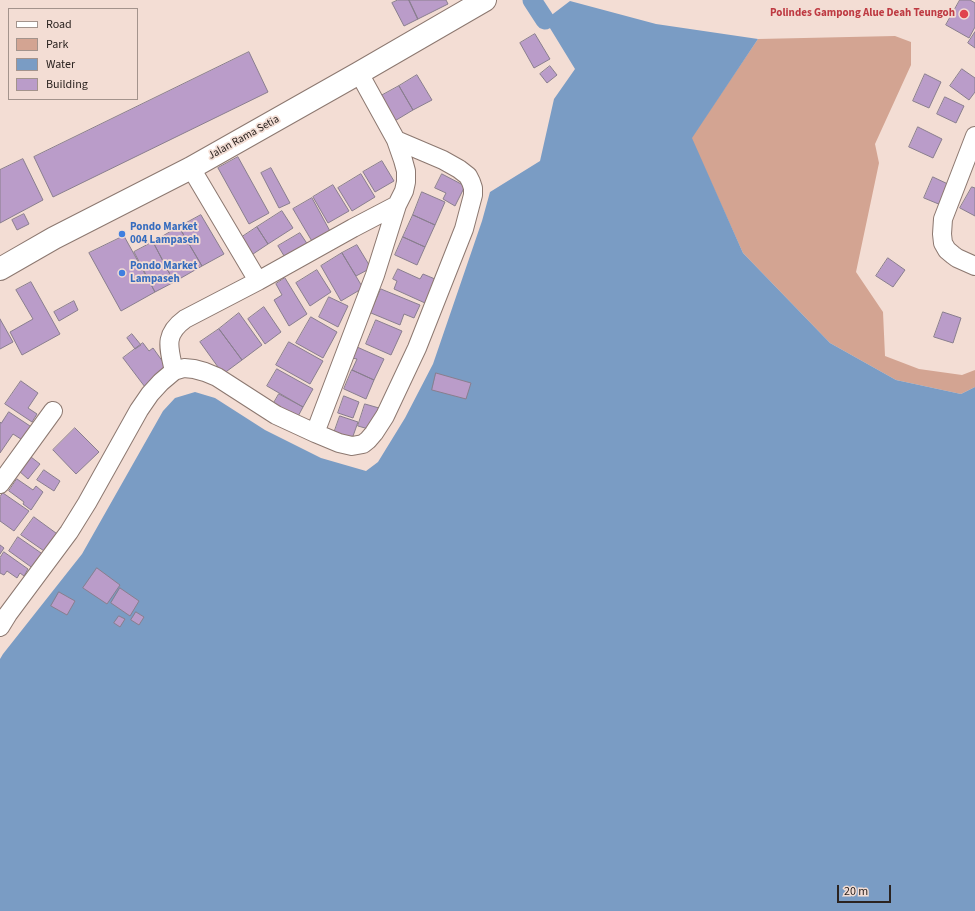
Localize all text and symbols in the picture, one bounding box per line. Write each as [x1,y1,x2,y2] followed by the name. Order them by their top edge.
[770,7,955,21] place label: Polindes Gampong Alue Deah Teungoh
[8,8,138,100] legend
[958,8,970,20] marker: Polindes Gampong Alue Deah Teungoh
[46,16,72,33] text: Road
[46,36,68,53] text: Park
[46,56,75,73] text: Water
[46,76,88,93] text: Building
[206,113,282,163] street label: Jalan Rama Setia
[130,221,199,247] place label: Pondo Market 004 Lampaseh
[117,229,127,239] marker: Pondo Market 004 Lampaseh
[130,260,197,286] place label: Pondo Market Lampaseh
[117,268,127,278] marker: Pondo Market Lampaseh
[839,877,893,903] scale bar
[844,883,868,900] text: 20 m

